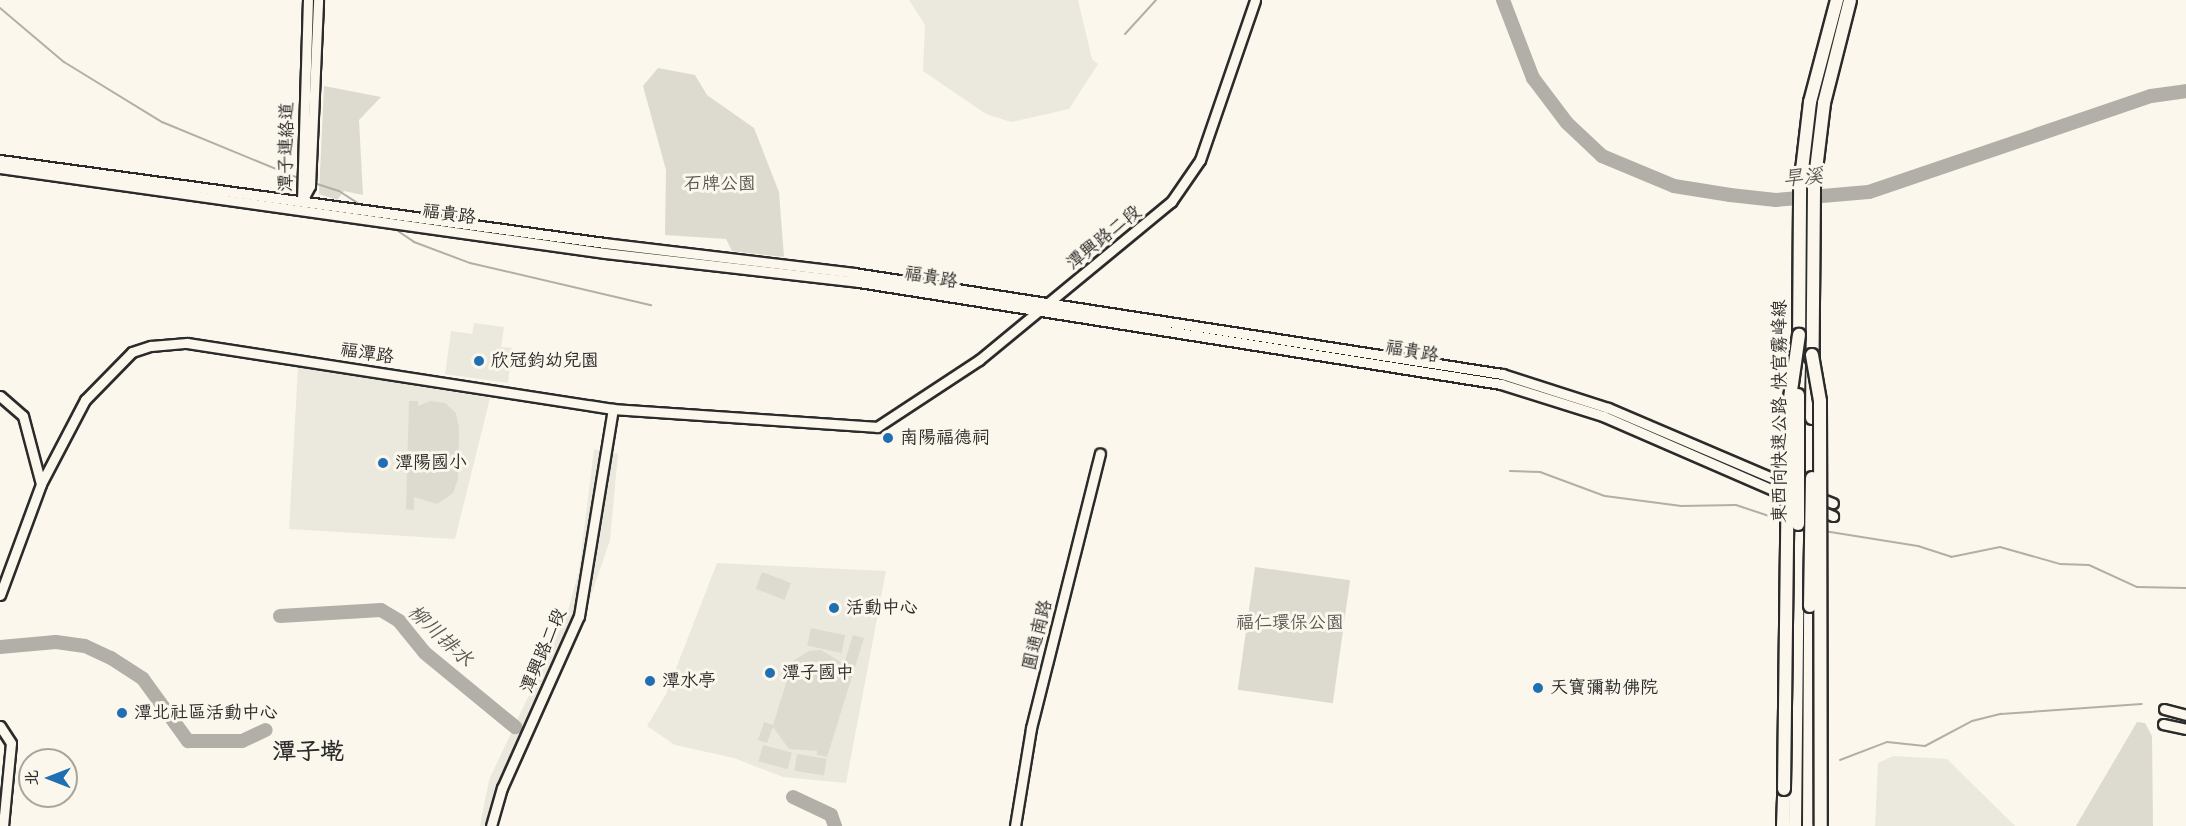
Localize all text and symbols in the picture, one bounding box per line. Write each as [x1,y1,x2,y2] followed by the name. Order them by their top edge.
[275,102,299,192] street label: 潭子連絡道
[1782,164,1824,192] water label: 旱溪
[684,173,756,195] park label: 石牌公園
[421,201,477,229] street label: 福貴路
[1062,201,1146,275] street label: 潭興路二段
[903,263,959,293] street label: 福貴路
[1769,299,1791,523] street label: 東西向快速公路 快官霧峰線
[1384,337,1440,367] street label: 福貴路
[339,339,395,369] street label: 福潭路
[491,350,599,372] place label: 欣冠鈞幼兒園
[472,354,486,368] marker: 欣冠鈞幼兒園
[900,427,990,449] place label: 南陽福德祠
[881,431,895,445] marker: 南陽福德祠
[395,452,467,474] place label: 潭陽國小
[376,456,390,470] marker: 潭陽國小
[846,597,918,619] place label: 活動中心
[1019,597,1057,673] street label: 圓通南路
[403,600,477,672] water label: 柳川排水
[827,601,841,615] marker: 活動中心
[516,605,572,697] street label: 潭興路二段
[1236,612,1344,634] park label: 福仁環保公園
[782,662,854,684] place label: 潭子國中
[763,666,777,680] marker: 潭子國中
[662,670,716,692] place label: 潭水亭
[643,674,657,688] marker: 潭水亭
[1550,677,1658,699] place label: 天寶彌勒佛院
[1531,681,1545,695] marker: 天寶彌勒佛院
[134,702,278,724] place label: 潭北社區活動中心
[115,706,129,720] marker: 潭北社區活動中心
[272,739,344,767] district label: 潭子墘
[18,748,78,808] north arrow
[21,770,43,786] text: 北

